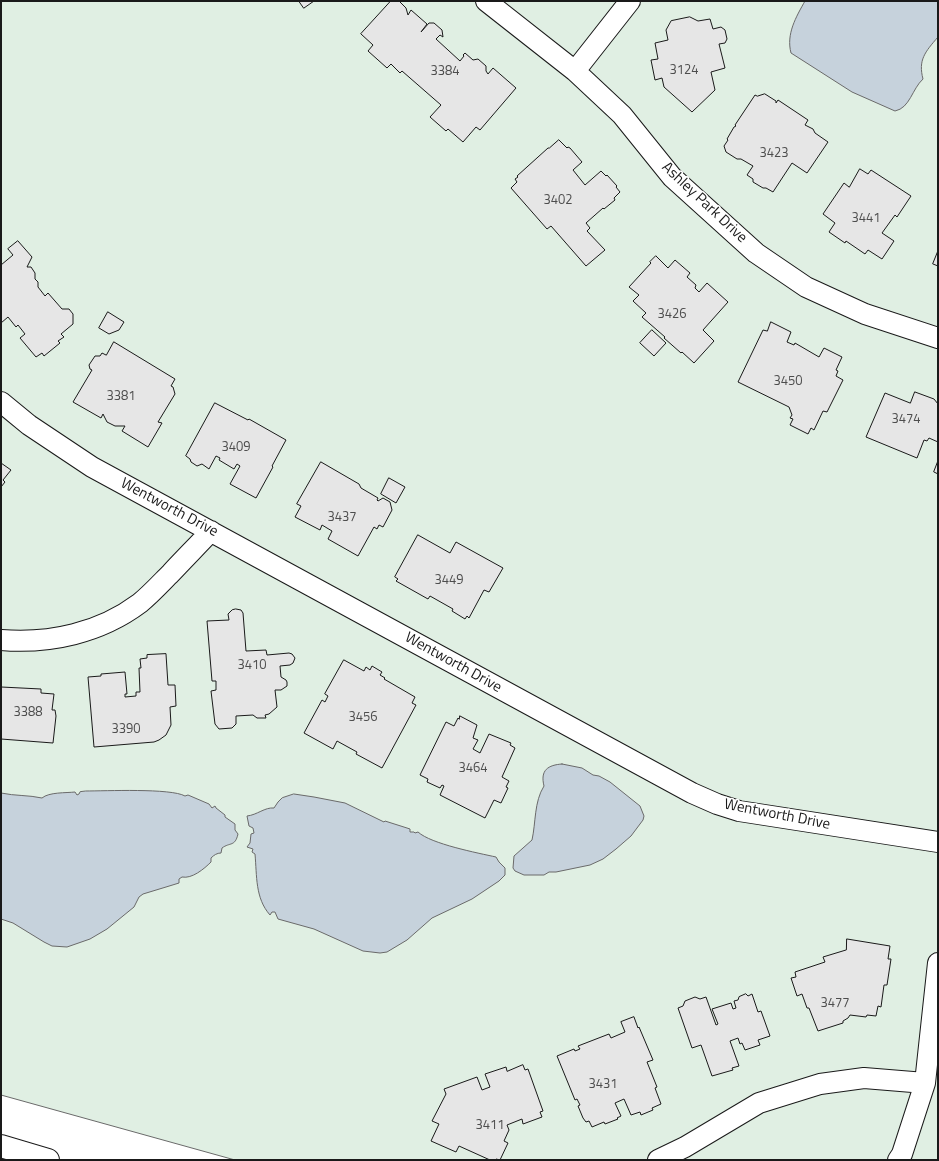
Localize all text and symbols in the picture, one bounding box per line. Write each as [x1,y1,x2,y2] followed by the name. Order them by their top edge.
[669,63,699,79] house number: 3124
[430,64,460,80] house number: 3384
[759,146,789,162] house number: 3423
[658,159,750,247] street label: Ashley Park Drive
[543,193,573,209] house number: 3402
[851,211,881,227] house number: 3441
[657,307,687,323] house number: 3426
[773,374,803,390] house number: 3450
[106,389,136,405] house number: 3381
[891,412,921,428] house number: 3474
[221,440,251,456] house number: 3409
[117,475,221,541] street label: Wentworth Drive
[327,510,357,526] house number: 3437
[434,573,464,589] house number: 3449
[402,629,504,697] street label: Wentworth Drive
[237,658,267,674] house number: 3410
[13,705,43,721] house number: 3388
[348,710,378,726] house number: 3456
[111,722,141,738] house number: 3390
[458,761,488,777] house number: 3464
[722,796,832,834] street label: Wentworth Drive
[820,996,850,1012] house number: 3477
[588,1077,618,1093] house number: 3431
[475,1118,505,1134] house number: 3411

